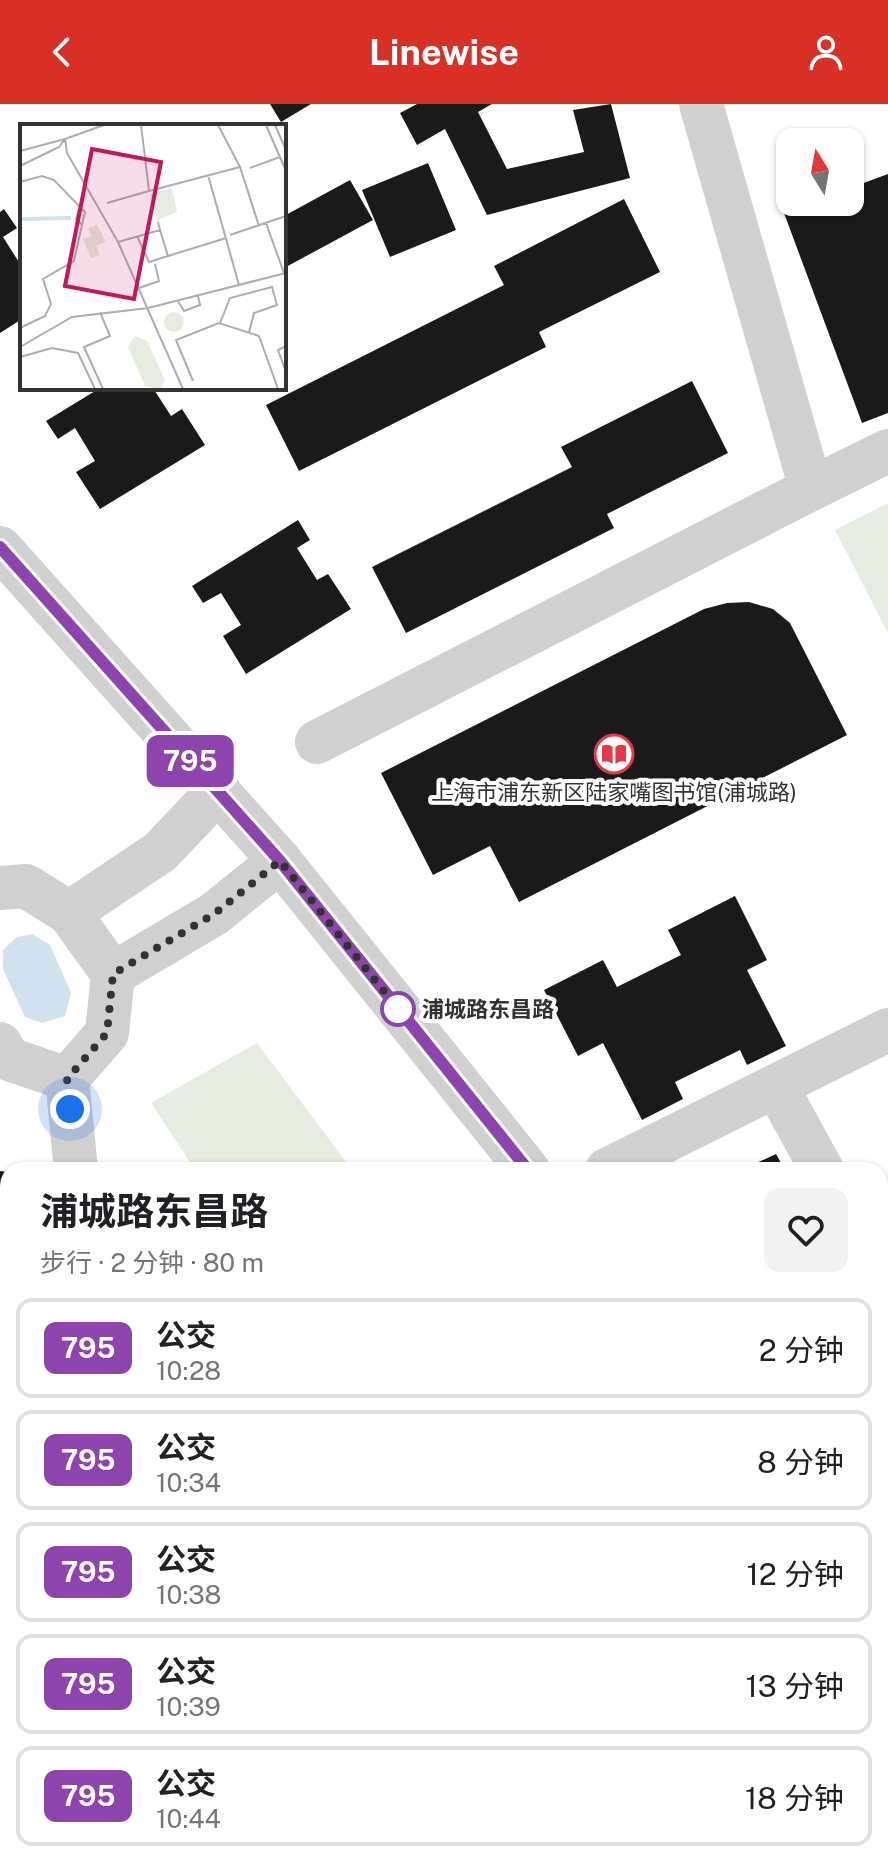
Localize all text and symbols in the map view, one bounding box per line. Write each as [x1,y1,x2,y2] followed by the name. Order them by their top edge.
[40,30,84,74] icon: back
[804,30,848,74] icon: person
[369,31,519,73] text: Linewise
[20,124,286,390] inset map
[776,128,864,216] north arrow
[776,128,864,216] map controls
[593,733,635,775] library icon: 上海市浦东新区陆家嘴图书馆(浦城路)
[144,735,236,787] line badge: 795
[163,744,217,777] text: 795
[431,779,797,805] place label: 上海市浦东新区陆家嘴图书馆(浦城路)
[381,992,415,1026] marker: 浦城路东昌路
[422,996,554,1022] place label: 浦城路东昌路
[50,1089,90,1129] your location
[764,1188,848,1272] button: heart
[40,1189,268,1234] text: 浦城路东昌路
[40,1247,264,1278] text: 步行 · 2 分钟 · 80 m
[156,1317,216,1353] text: 公交
[61,1331,115,1364] text: 795
[759,1332,844,1368] text: 2 分钟
[156,1355,221,1386] text: 10:28
[156,1429,216,1465] text: 公交
[61,1443,115,1476] text: 795
[757,1444,844,1480] text: 8 分钟
[156,1467,221,1498] text: 10:34
[156,1541,216,1577] text: 公交
[61,1555,115,1588] text: 795
[747,1556,844,1592] text: 12 分钟
[156,1579,221,1610] text: 10:38
[156,1653,216,1689] text: 公交
[61,1667,115,1700] text: 795
[746,1668,844,1704] text: 13 分钟
[156,1691,221,1722] text: 10:39
[156,1765,216,1801] text: 公交
[61,1779,115,1812] text: 795
[745,1780,844,1816] text: 18 分钟
[156,1803,221,1834] text: 10:44

